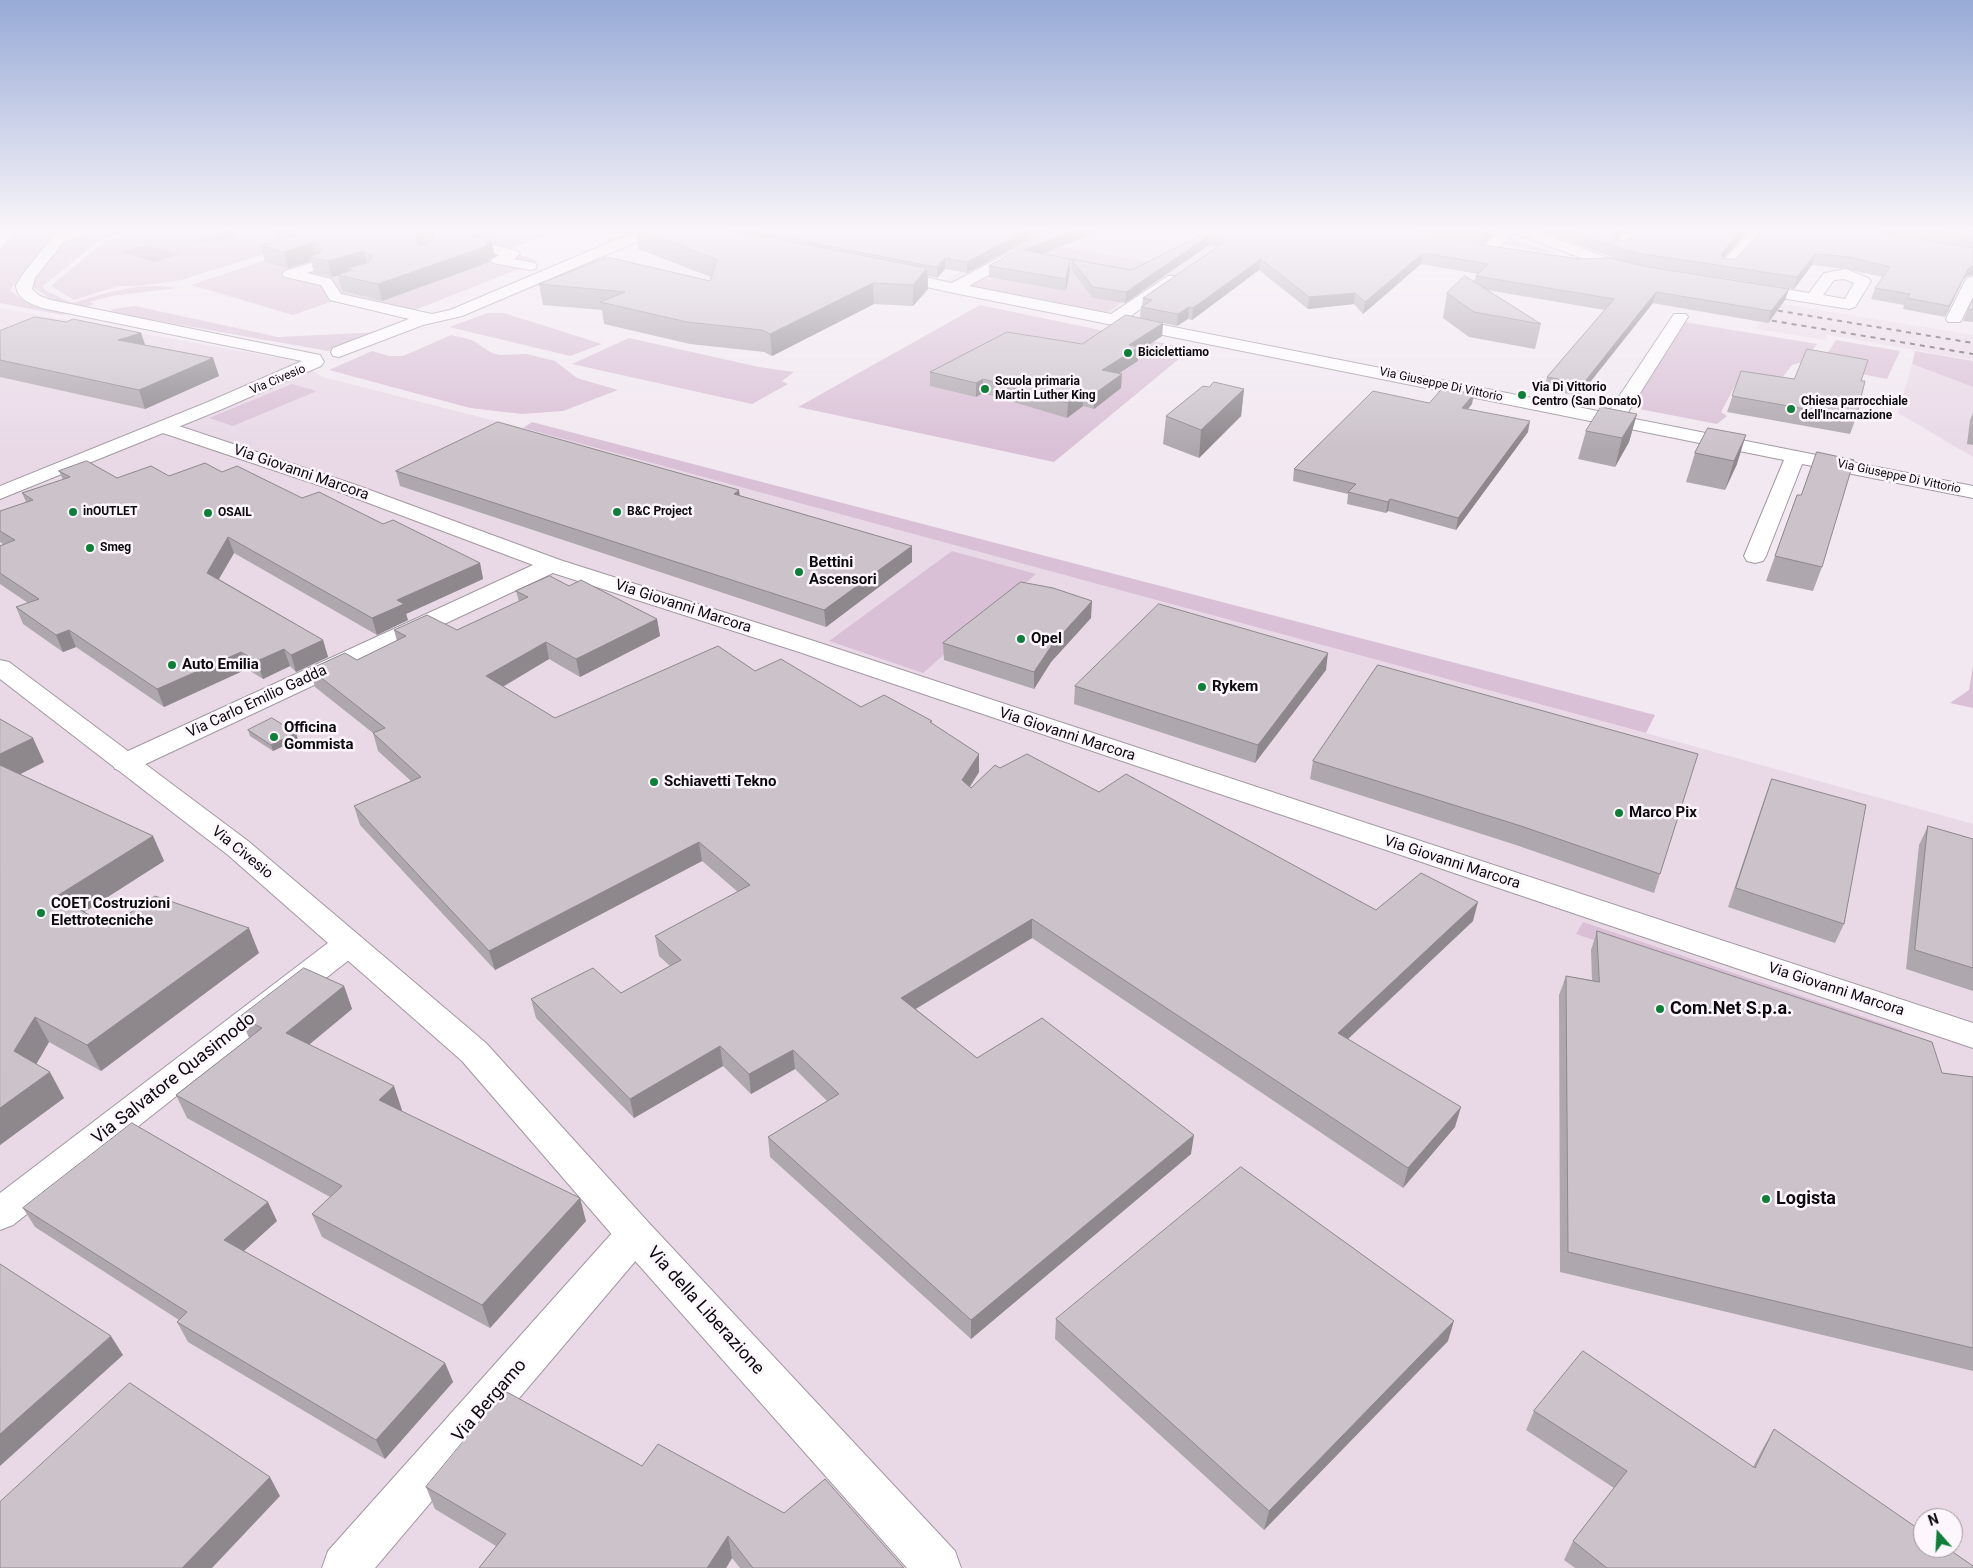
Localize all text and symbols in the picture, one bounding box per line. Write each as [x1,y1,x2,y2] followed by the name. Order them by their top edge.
[1138,346,1209,360] place label: Biciclettiamo
[1122,347,1134,359] marker: Biciclettiamo
[248,362,308,398] street label: Via Civesio
[1378,365,1504,405] street label: Via Giuseppe Di Vittorio
[995,375,1096,403] place label: Scuola primaria Martin Luther King
[1532,381,1641,409] place label: Via Di Vittorio Centro (San Donato)
[979,383,991,395] marker: Scuola primaria Martin Luther King
[1516,389,1528,401] marker: Via Di Vittorio Centro (San Donato)
[1801,395,1908,423] place label: Chiesa parrocchiale dell'Incarnazione
[1785,403,1797,415] marker: Chiesa parrocchiale dell'Incarnazione
[231,441,371,505] street label: Via Giovanni Marcora
[1836,457,1962,497] street label: Via Giuseppe Di Vittorio
[83,505,137,519] place label: inOUTLET
[627,505,692,519] place label: B&C Project
[67,506,79,518] marker: inOUTLET
[218,506,252,520] place label: OSAIL
[611,506,623,518] marker: B&C Project
[202,507,214,519] marker: OSAIL
[100,541,131,555] place label: Smeg
[84,542,96,554] marker: Smeg
[809,554,877,589] place label: Bettini Ascensori
[793,566,805,578] marker: Bettini Ascensori
[613,576,753,638] street label: Via Giovanni Marcora
[1031,630,1062,648] place label: Opel
[1015,633,1027,645] marker: Opel
[182,656,259,674] place label: Auto Emilia
[166,659,178,671] marker: Auto Emilia
[184,662,330,742] street label: Via Carlo Emilio Gadda
[1212,678,1258,696] place label: Rykem
[1196,681,1208,693] marker: Rykem
[997,704,1137,766] street label: Via Giovanni Marcora
[284,719,353,754] place label: Officina Gommista
[268,731,280,743] marker: Officina Gommista
[664,773,776,791] place label: Schiavetti Tekno
[648,776,660,788] marker: Schiavetti Tekno
[1629,804,1697,822] place label: Marco Pix
[1613,807,1625,819] marker: Marco Pix
[208,823,276,883] street label: Via Civesio
[1382,832,1522,894] street label: Via Giovanni Marcora
[51,895,170,930] place label: COET Costruzioni Elettrotecniche
[35,907,47,919] marker: COET Costruzioni Elettrotecniche
[1766,959,1906,1021] street label: Via Giovanni Marcora
[1670,998,1792,1020] place label: Com.Net S.p.a.
[1654,1003,1666,1015] marker: Com.Net S.p.a.
[88,1008,260,1150] street label: Via Salvatore Quasimodo
[1776,1188,1836,1210] place label: Logista
[1760,1193,1772,1205] marker: Logista
[642,1242,768,1380] street label: Via della Liberazione
[448,1355,532,1447] street label: Via Bergamo
[1913,1508,1963,1558] north arrow
[1926,1511,1941,1529] text: N

